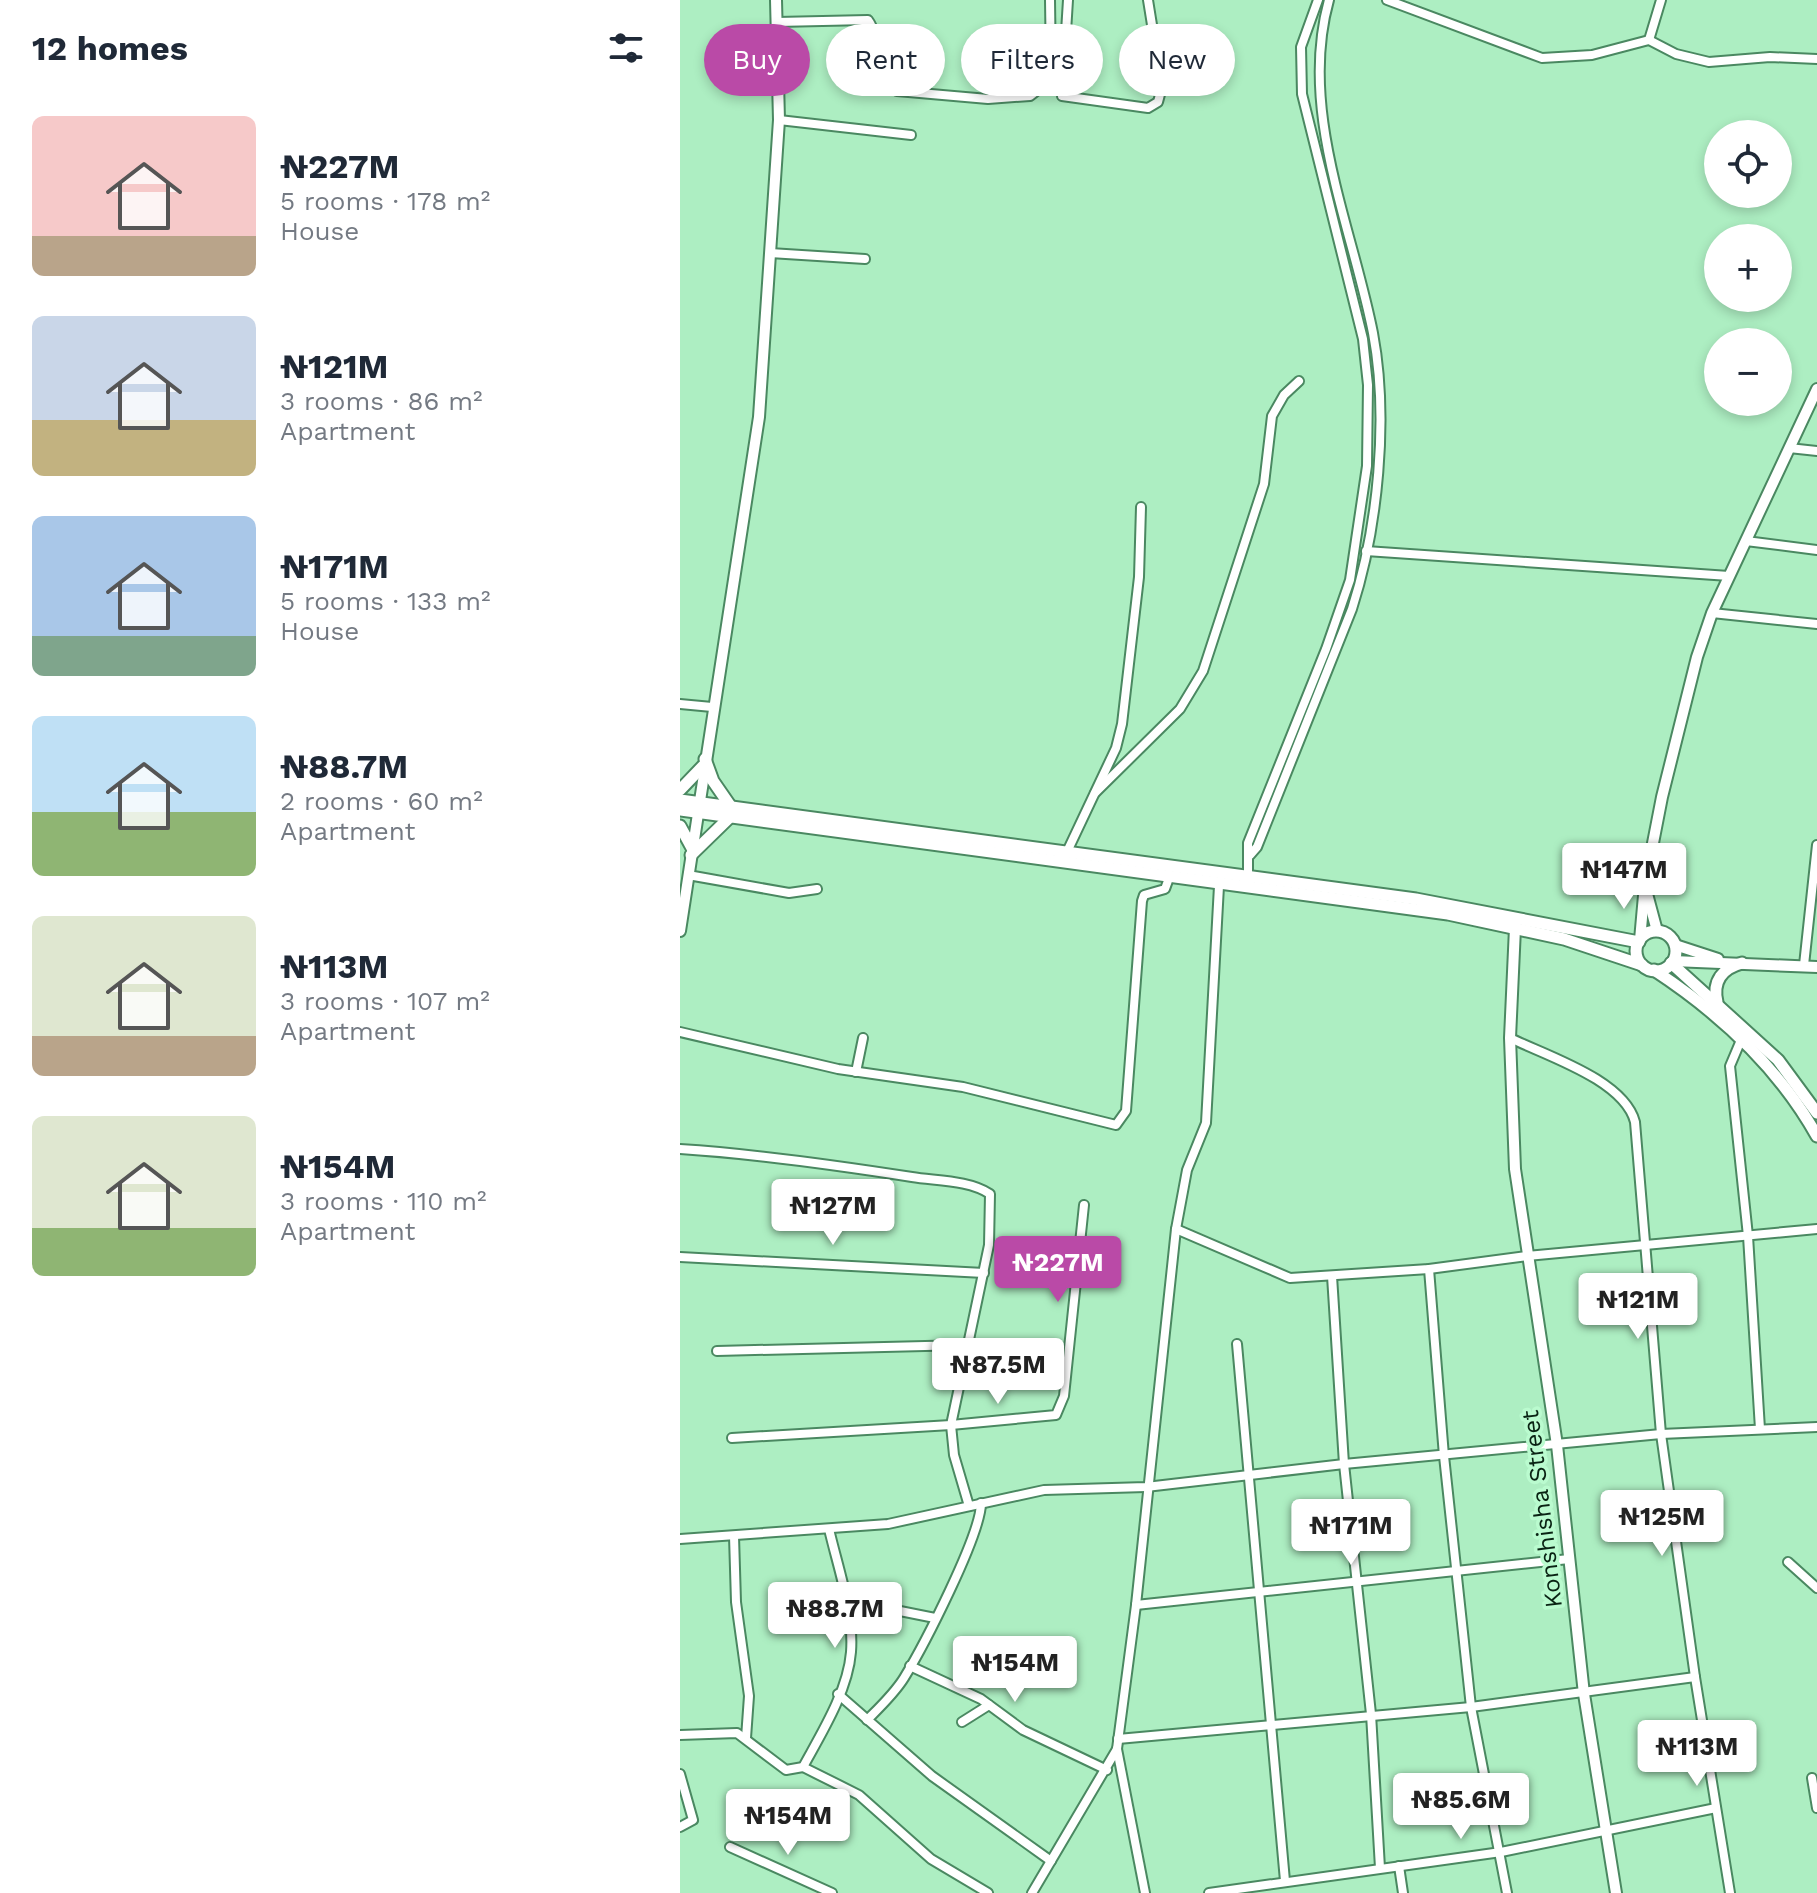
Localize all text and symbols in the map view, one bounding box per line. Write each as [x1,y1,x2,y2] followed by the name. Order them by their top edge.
[704,24,810,96] chip: Buy
[826,24,945,96] chip: Rent
[961,24,1103,96] chip: Filters
[1119,24,1235,96] chip: New
[604,26,648,70] icon: filters
[32,28,188,68] text: 12 homes
[1704,120,1792,416] map controls
[1704,120,1792,208] button: locate
[280,146,400,186] text: ₦227M
[96,148,192,244] icon: home
[280,186,490,216] text: 5 rooms · 178 m²
[280,216,359,246] text: House
[1704,224,1792,312] button: +
[1704,328,1792,416] button: −
[280,346,389,386] text: ₦121M
[96,348,192,444] icon: home
[280,386,482,416] text: 3 rooms · 86 m²
[280,416,416,446] text: Apartment
[280,546,389,586] text: ₦171M
[96,548,192,644] icon: home
[280,586,491,616] text: 5 rooms · 133 m²
[280,616,359,646] text: House
[280,746,408,786] text: ₦88.7M
[96,748,192,844] icon: home
[280,786,483,816] text: 2 rooms · 60 m²
[280,816,416,846] text: Apartment
[1568,843,1680,911] pin: ₦147M
[1580,854,1668,884] text: ₦147M
[280,946,388,986] text: ₦113M
[96,948,192,1044] icon: home
[280,986,490,1016] text: 3 rooms · 107 m²
[280,1016,416,1046] text: Apartment
[280,1146,395,1186] text: ₦154M
[96,1148,192,1244] icon: home
[777,1179,889,1247] pin: ₦127M
[280,1186,487,1216] text: 3 rooms · 110 m²
[789,1190,877,1220] text: ₦127M
[280,1216,416,1246] text: Apartment
[1002,1236,1114,1304] pin: ₦227M
[1012,1247,1104,1277] text: ₦227M
[1582,1273,1694,1341] pin: ₦121M
[1597,1284,1679,1314] text: ₦121M
[933,1338,1063,1406] pin: ₦87.5M
[950,1349,1046,1379] text: ₦87.5M
[1516,1409,1568,1609] street label: Konshisha Street
[1606,1490,1718,1558] pin: ₦125M
[1295,1499,1407,1567] pin: ₦171M
[1619,1501,1705,1531] text: ₦125M
[1309,1510,1393,1540] text: ₦171M
[770,1582,900,1650] pin: ₦88.7M
[786,1593,884,1623] text: ₦88.7M
[959,1636,1071,1704] pin: ₦154M
[971,1647,1059,1677] text: ₦154M
[1641,1720,1753,1788] pin: ₦113M
[1656,1731,1738,1761] text: ₦113M
[1396,1773,1526,1841] pin: ₦85.6M
[1411,1784,1511,1814] text: ₦85.6M
[732,1789,844,1857] pin: ₦154M
[744,1800,832,1830] text: ₦154M

